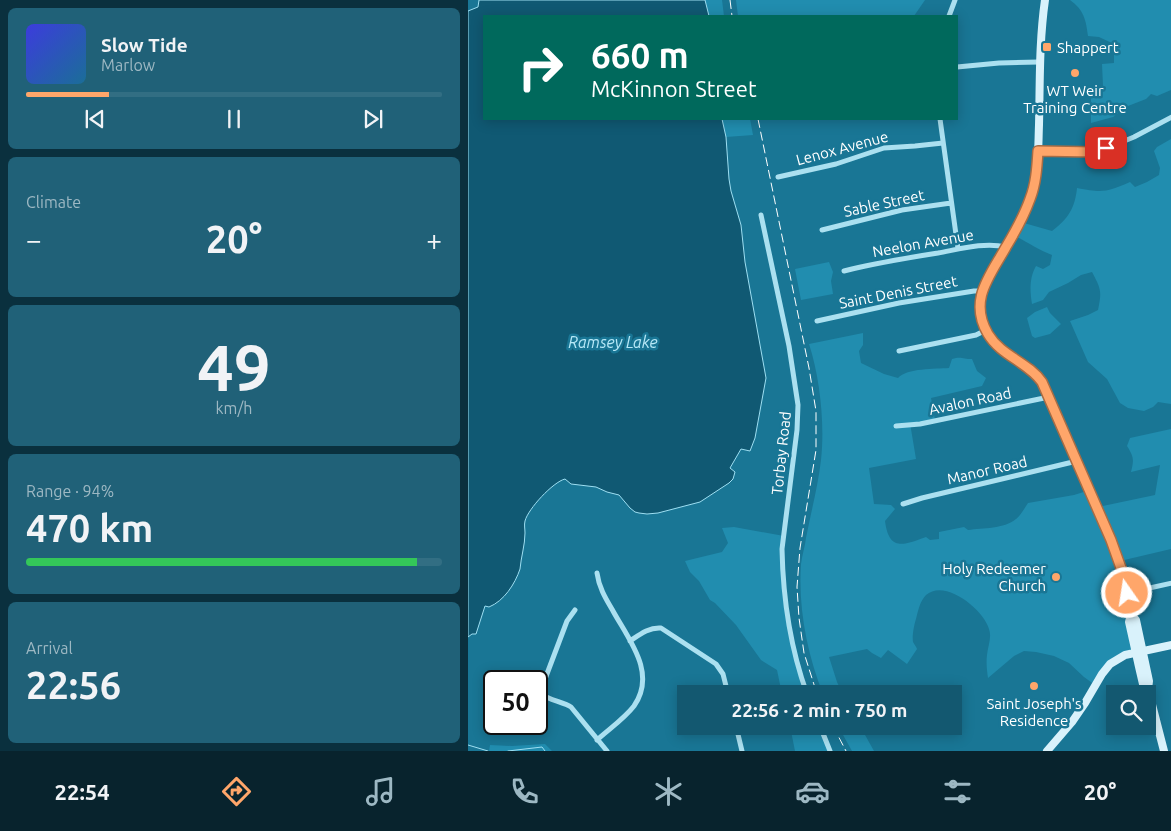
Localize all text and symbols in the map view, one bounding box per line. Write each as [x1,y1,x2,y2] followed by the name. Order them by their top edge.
[101,34,188,56] text: Slow Tide
[508,35,573,100] icon: right
[591,35,689,75] text: 660 m
[1057,39,1119,56] place label: Shappert
[1041,41,1053,53] marker: Shappert
[101,56,155,74] text: Marlow
[1069,67,1081,79] marker: WT Weir Training Centre
[591,76,757,101] text: McKinnon Street
[1023,82,1127,116] place label: WT Weir Training Centre
[81,105,109,133] icon: previous
[220,105,248,133] icon: pause
[359,105,387,133] icon: next
[1085,127,1127,169] pin
[794,128,890,168] street label: Lenox Avenue
[1092,134,1120,162] icon: arrive
[842,186,926,220] street label: Sable Street
[26,193,81,211] text: Climate
[206,218,262,260] text: 20°
[26,224,42,255] text: −
[426,224,442,255] text: +
[871,226,975,260] street label: Neelon Avenue
[837,272,959,312] street label: Saint Denis Street
[197,330,271,403] text: 49
[568,333,658,351] water label: Ramsey Lake
[927,384,1013,418] street label: Avalon Road
[216,399,252,417] text: km/h
[768,410,794,496] street label: Torbay Road
[945,453,1029,487] street label: Manor Road
[26,482,114,500] text: Range · 94%
[26,507,153,549] text: 470 km
[942,560,1046,594] place label: Holy Redeemer Church
[1100,566,1152,618] position arrow
[1050,571,1062,583] marker: Holy Redeemer Church
[26,639,73,657] text: Arrival
[26,664,121,706] text: 22:56
[483,670,548,735] speed limit sign: 50
[1028,680,1040,692] marker: Saint Joseph's Residence
[1106,685,1156,735] map controls
[1106,685,1156,735] button: search
[986,695,1082,729] place label: Saint Joseph's Residence
[732,699,907,721] text: 22:56 · 2 min · 750 m
[219,774,254,809] icon: directions
[363,774,398,809] icon: music
[507,774,542,809] icon: phone
[651,774,686,809] icon: climate
[795,774,830,809] icon: car
[940,774,975,809] icon: filters
[55,779,110,804] text: 22:54
[1084,779,1116,804] text: 20°

